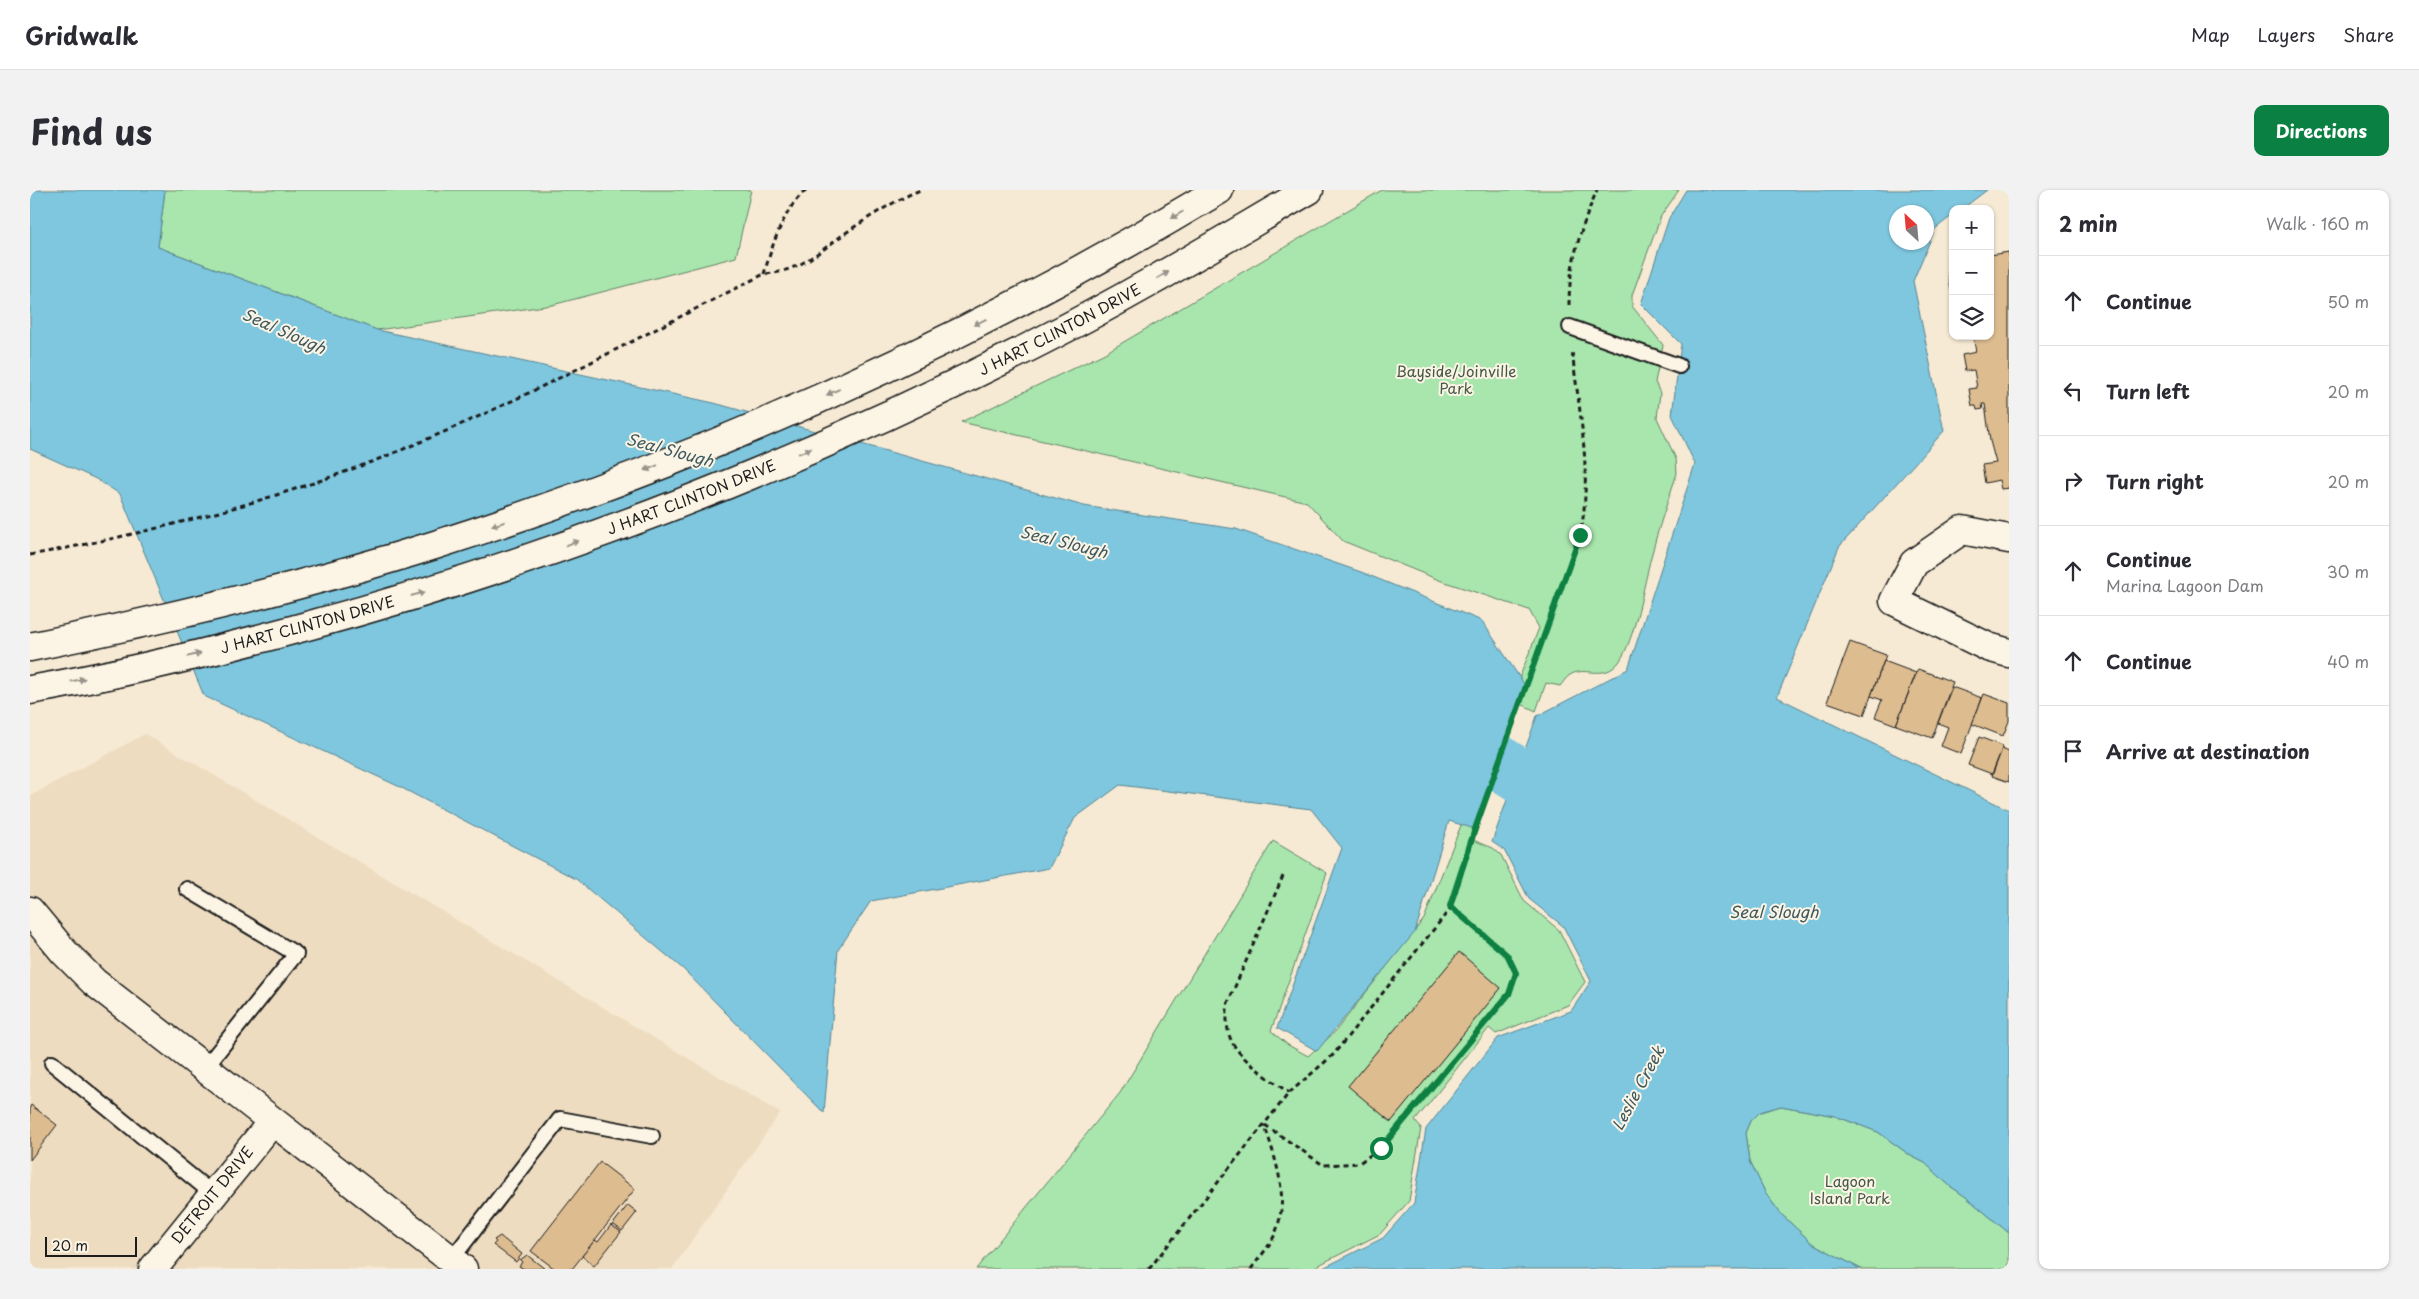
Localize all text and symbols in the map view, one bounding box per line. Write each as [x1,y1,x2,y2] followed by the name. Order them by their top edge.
[25,17,138,53] text: Gridwalk
[2191,21,2230,48] text: Map
[2258,21,2315,48] text: Layers
[2343,21,2394,48] text: Share
[30,104,152,157] text: Find us
[2254,105,2389,156] button: Directions
[1889,205,1934,250] north arrow
[1949,205,1994,340] map controls
[1949,205,1994,250] button: +
[2059,207,2118,239] text: 2 min
[1170,210,1184,219] one-way arrow
[2266,211,2369,235] text: Walk · 160 m
[1949,250,1994,295] button: −
[1156,270,1169,279] one-way arrow
[974,277,1144,380] street label: J HART CLINTON DRIVE
[2059,287,2087,315] icon: ahead
[2106,287,2192,315] text: Continue
[2328,289,2369,313] text: 50 m
[1949,295,1994,340] button: layers
[239,301,330,359] water label: Seal Slough
[973,319,987,327] one-way arrow
[1396,359,1516,399] park label: Bayside/Joinville Park
[2059,377,2087,405] icon: left
[2106,377,2190,405] text: Turn left
[2328,379,2369,403] text: 20 m
[826,388,840,396] one-way arrow
[624,426,717,472] water label: Seal Slough
[798,447,813,455] one-way arrow
[603,453,779,540] street label: J HART CLINTON DRIVE
[644,465,658,473] one-way arrow
[2059,467,2087,495] icon: right
[2106,467,2204,495] text: Turn right
[2328,469,2369,493] text: 20 m
[1018,519,1111,564] water label: Seal Slough
[490,520,505,528] one-way arrow
[1569,524,1592,547] route end
[565,539,580,546] one-way arrow
[2106,545,2192,573] text: Continue
[2059,557,2087,585] icon: ahead
[2327,559,2369,583] text: 30 m
[2106,573,2264,597] text: Marina Lagoon Dam
[217,589,397,659] street label: J HART CLINTON DRIVE
[411,590,426,598] one-way arrow
[2059,647,2087,675] icon: ahead
[2106,647,2192,675] text: Continue
[2327,649,2369,673] text: 40 m
[186,651,201,659] one-way arrow
[70,676,86,684] one-way arrow
[2059,737,2087,765] icon: arrive
[2106,737,2310,765] text: Arrive at destination
[1729,899,1819,923] water label: Seal Slough
[1605,1040,1670,1134] water label: Leslie Creek
[1370,1137,1393,1160] route start
[165,1141,258,1248] street label: DETROIT DRIVE
[1810,1169,1890,1209] park label: Lagoon Island Park
[45,1234,138,1257] scale bar
[52,1235,88,1256] text: 20 m

